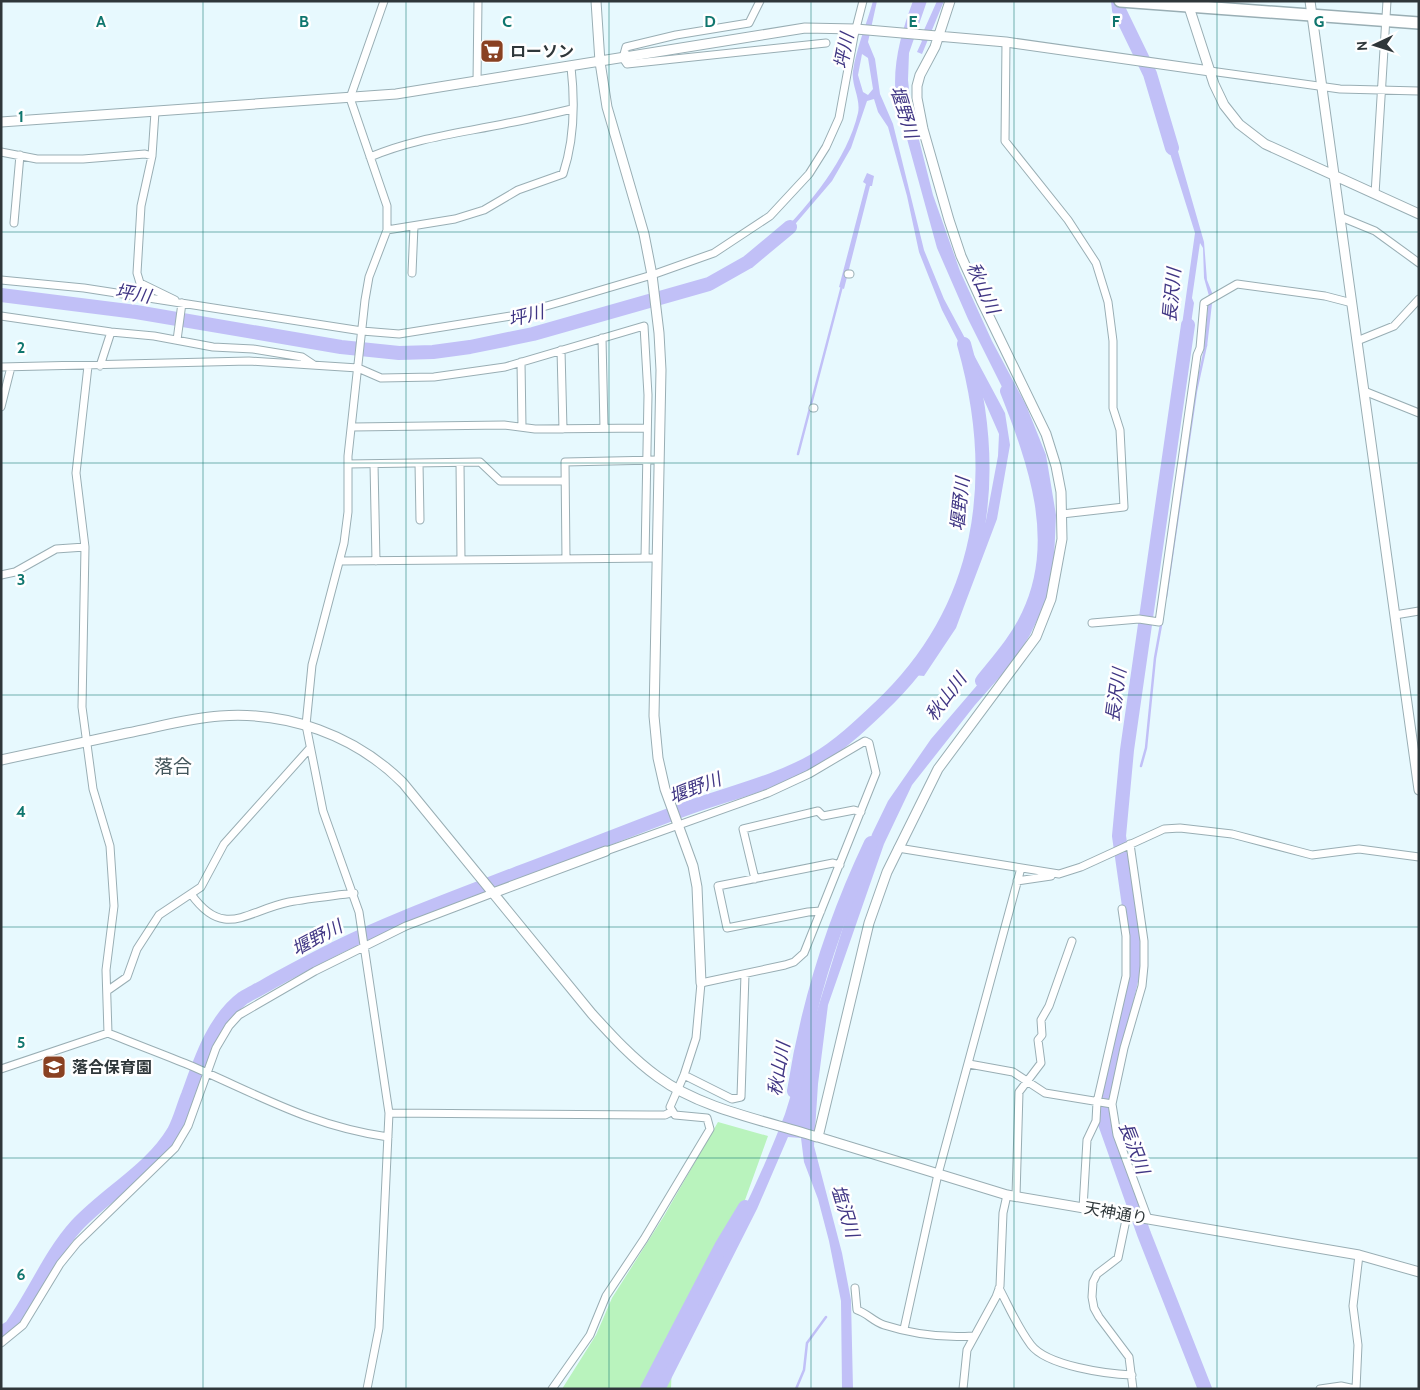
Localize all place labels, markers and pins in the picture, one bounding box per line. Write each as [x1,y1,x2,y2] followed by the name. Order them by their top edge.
[479,38,505,64] supermarket icon: ローソン
[510,42,574,61] place label: ローソン
[41,1054,67,1080] school or university icon: 落合保育園
[72,1058,152,1077] place label: 落合保育園

